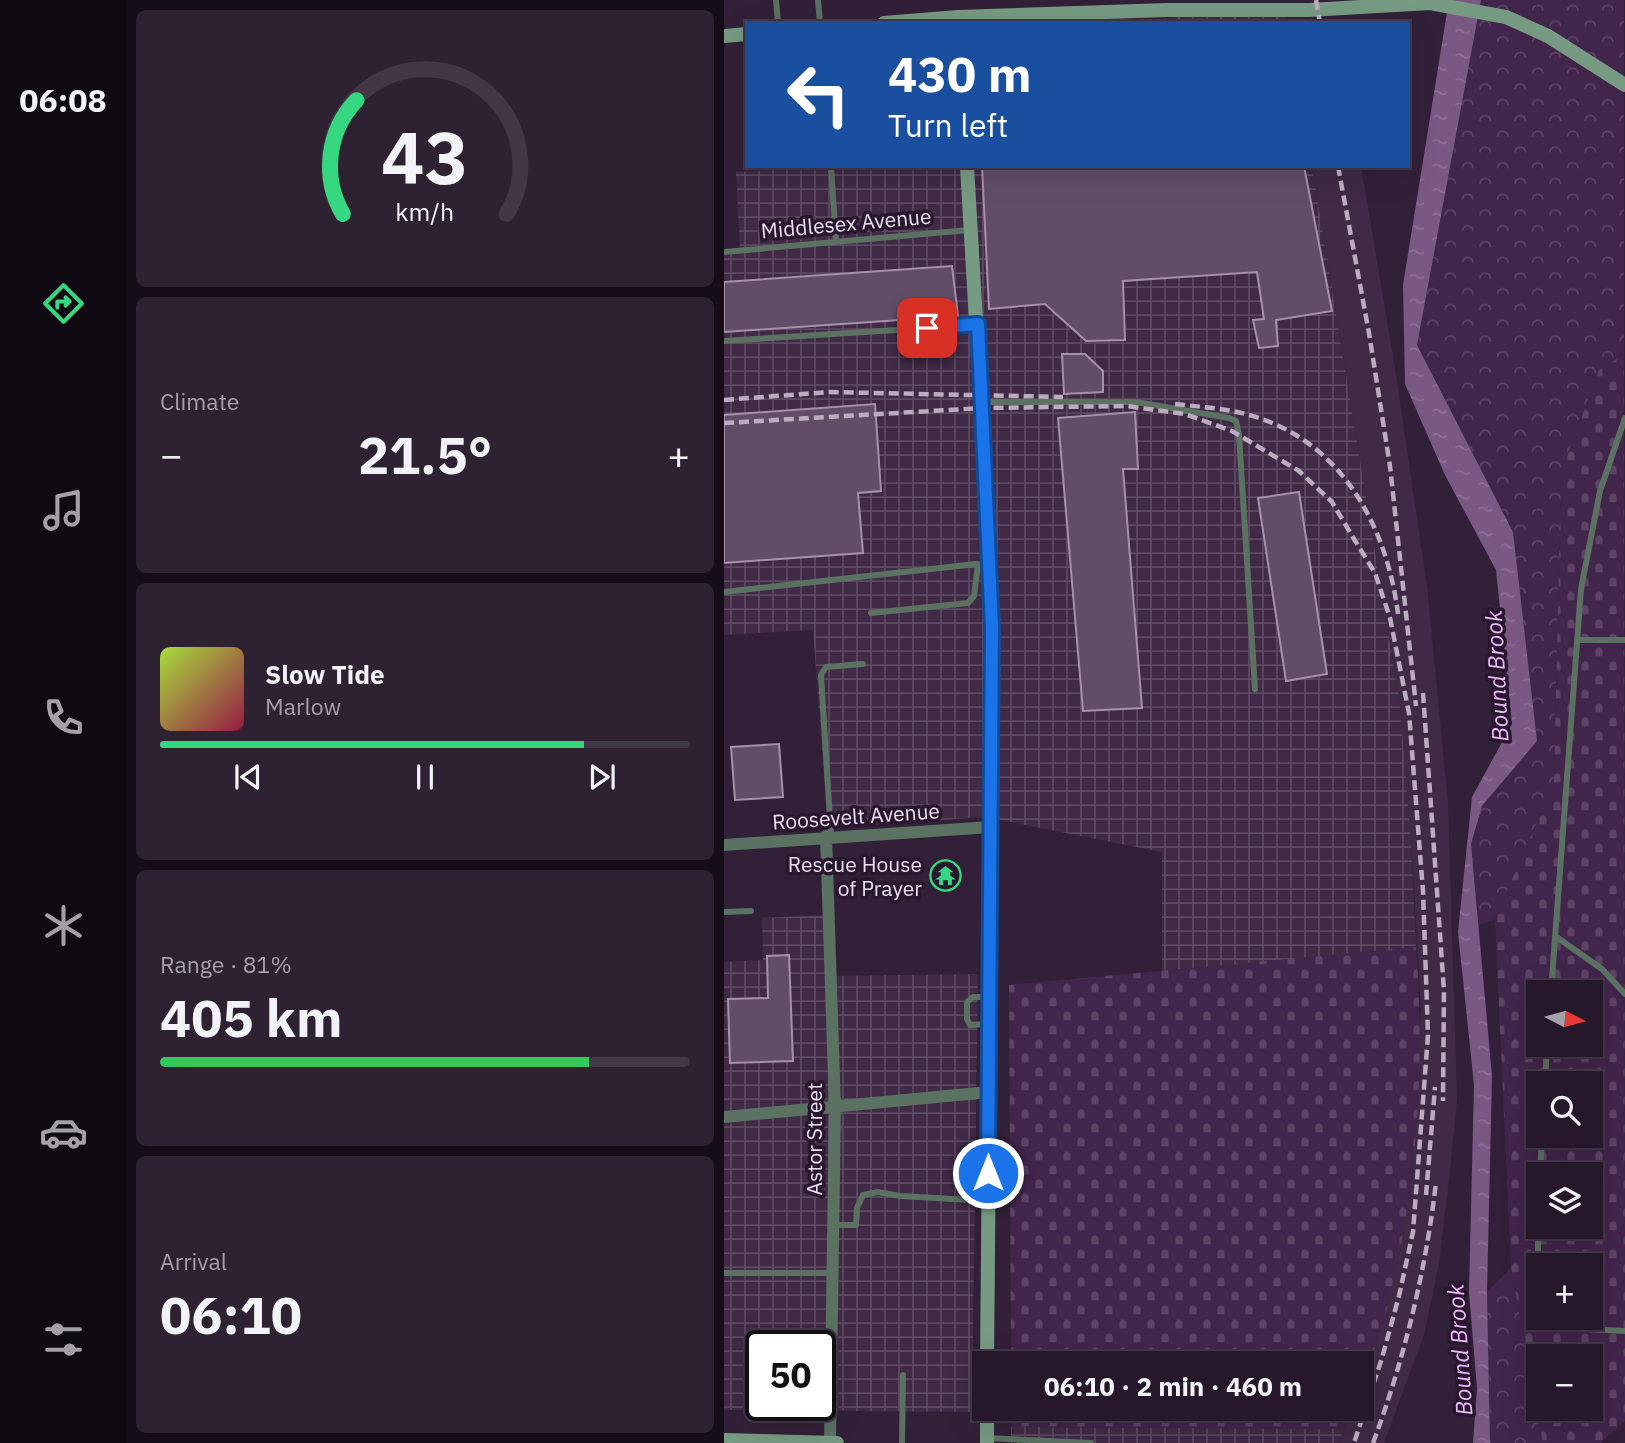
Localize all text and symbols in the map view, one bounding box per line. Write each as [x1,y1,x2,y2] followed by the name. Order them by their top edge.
[888,42,1032,105] text: 430 m
[773,49,864,140] icon: left
[19,79,107,121] text: 06:08
[888,104,1008,146] text: Turn left
[381,110,469,205] text: 43
[396,195,454,228] text: km/h
[760,202,932,244] street label: Middlesex Avenue
[39,279,88,328] icon: directions
[897,298,957,358] pin
[908,309,946,347] icon: arrive
[160,386,239,416] text: Climate
[358,421,492,488] text: 21.5°
[160,430,183,479] text: −
[667,430,690,479] text: +
[39,486,88,535] icon: music
[1478,608,1514,743] water label: Bound Brook
[265,657,385,691] text: Slow Tide
[265,691,341,721] text: Marlow
[39,693,88,742] icon: phone
[229,758,267,796] icon: previous
[406,758,444,796] icon: pause
[583,758,621,796] icon: next
[771,796,941,836] street label: Roosevelt Avenue
[788,850,922,902] place label: Rescue House of Prayer
[928,859,962,893] temple icon: Rescue House of Prayer
[39,901,88,950] icon: climate
[160,949,292,979] text: Range · 81%
[1526,980,1602,1057] north arrow
[1526,980,1603,1421] map controls
[160,984,342,1051] text: 405 km
[1526,1071,1603,1148] button: search
[800,1083,828,1195] street label: Astor Street
[39,1108,88,1157] icon: car
[951,1136,1025,1210] position arrow
[1526,1162,1603,1239] button: layers
[160,1246,227,1276] text: Arrival
[1526,1253,1603,1330] button: +
[160,1281,302,1348] text: 06:10
[1439,1282,1479,1417] water label: Bound Brook
[39,1315,88,1364] icon: filters
[745,1330,836,1421] speed limit sign: 50
[1526,1344,1603,1421] button: −
[1044,1369,1302,1403] text: 06:10 · 2 min · 460 m

